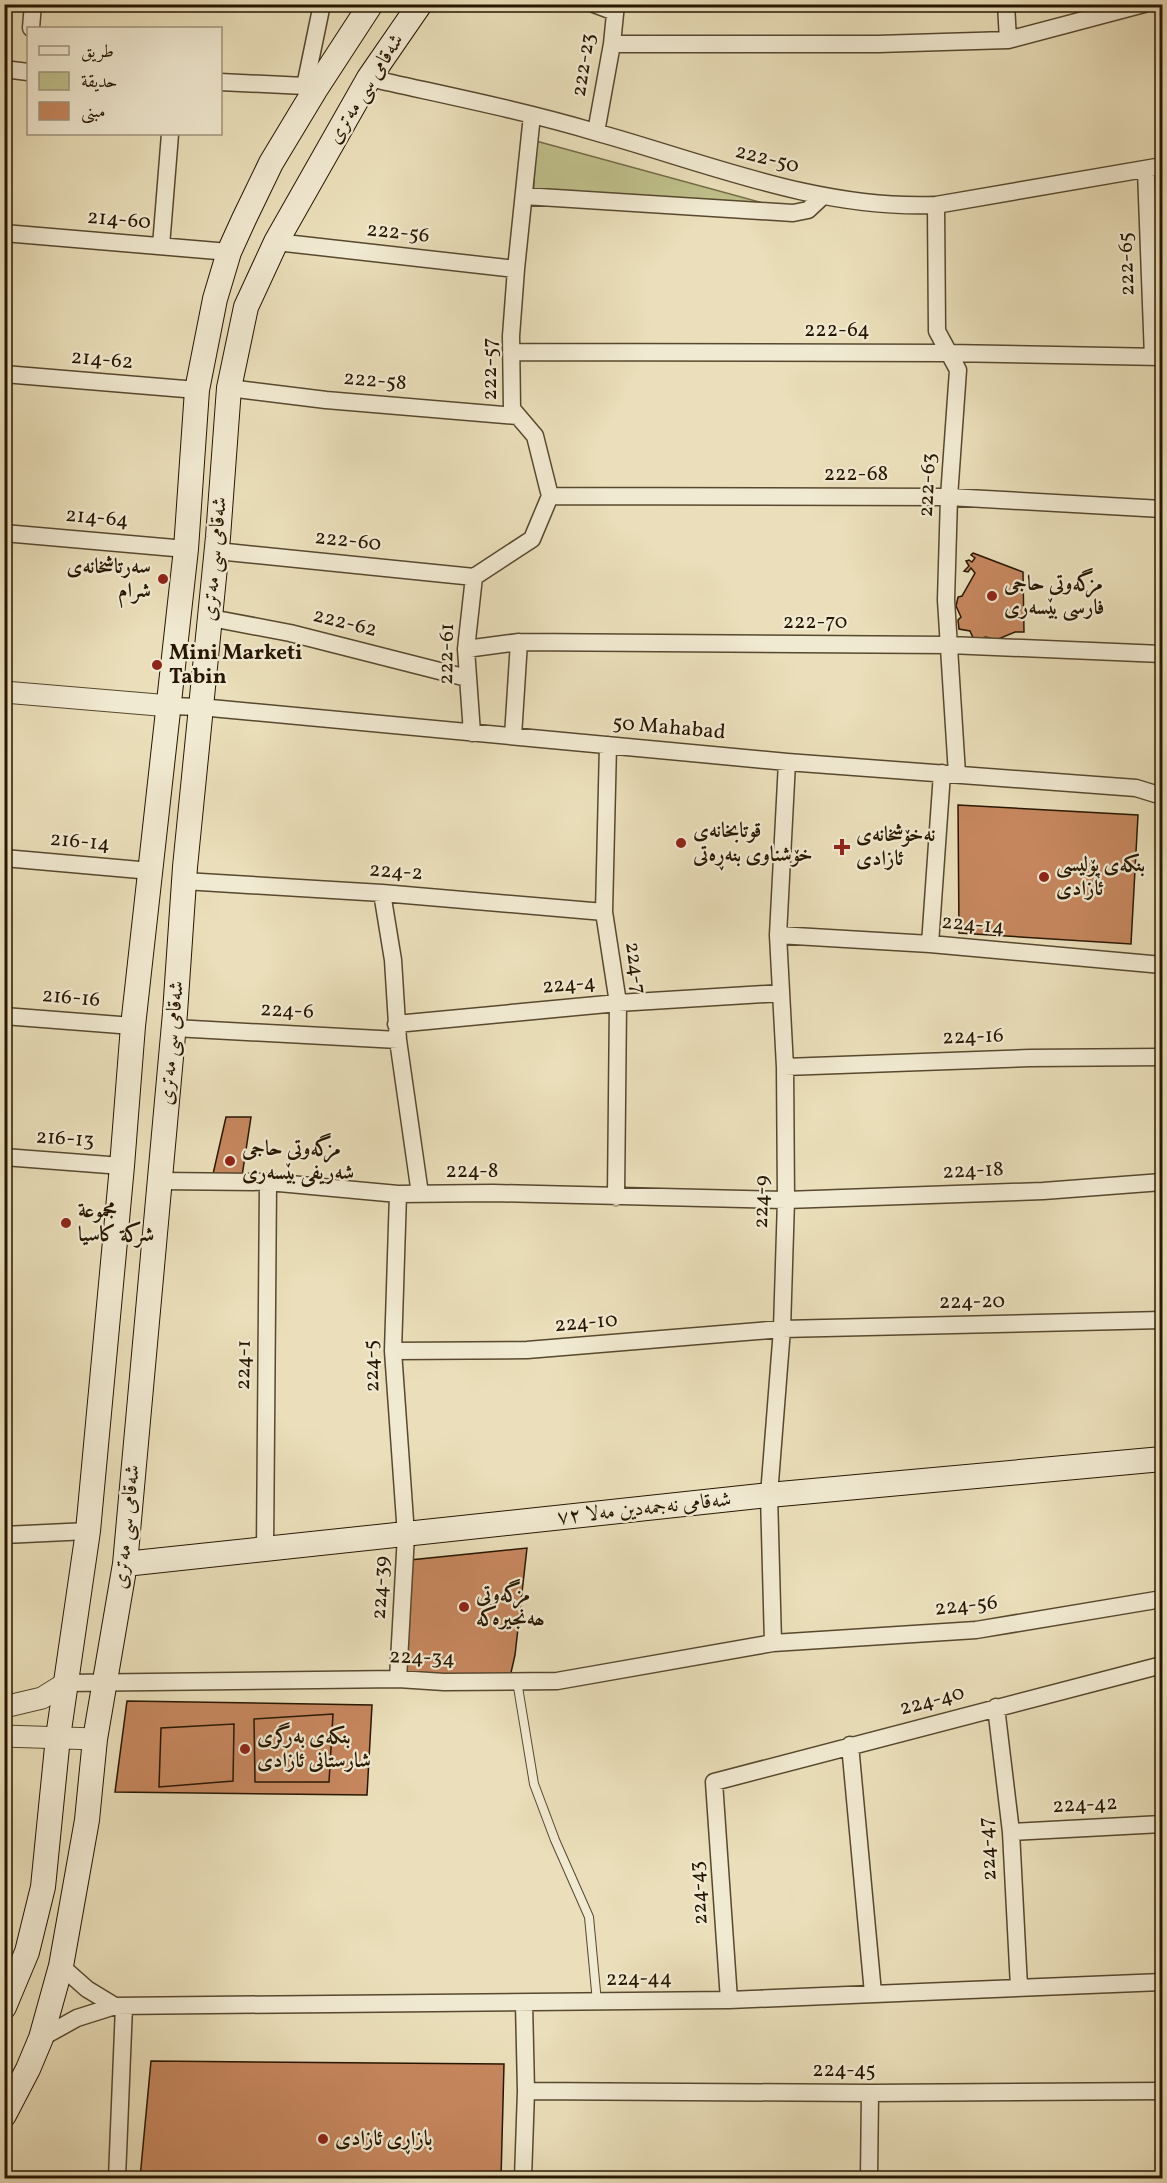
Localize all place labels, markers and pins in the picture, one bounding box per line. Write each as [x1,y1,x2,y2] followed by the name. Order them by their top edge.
[66,553,151,609] place label: سە‌رتاشخانە‌ی شرام
[1003,568,1104,623] place label: مزگەوتی حاجی فارسی بێسەری
[156,572,170,586] marker: سە‌رتاشخانە‌ی شرام
[985,589,999,603] marker: مزگەوتی حاجی فارسی بێسەری
[169,639,302,692] place label: Mini Marketi Tabin
[150,658,164,672] marker: Mini Marketi Tabin
[692,817,813,871] place label: قوتابخانەی خۆشناوی بنەڕەتی
[856,821,935,874] place label: نەخۆشخانەی ئازادی
[674,836,688,850] marker: قوتابخانەی خۆشناوی بنەڕەتی
[833,838,851,856] marker: نەخۆشخانەی ئازادی
[1056,851,1145,904] place label: بنکەی پۆلیسی ئازادی
[1037,870,1051,884] marker: بنکەی پۆلیسی ئازادی
[241,1133,354,1188] place label: مزگەوتی حاجی شەریفی بێسەری
[223,1154,237,1168] marker: مزگەوتی حاجی شەریفی بێسەری
[78,1197,154,1250] place label: مجموعة شرکة کاسیا
[59,1216,73,1230] marker: مجموعة شرکة کاسیا
[475,1579,544,1634] place label: مزگەوتی ھەنجیرەکە
[457,1600,471,1614] marker: مزگەوتی ھەنجیرەکە
[257,1722,371,1776] place label: بنکەی بەرگری شارستانی ئازادی
[238,1742,252,1756] marker: بنکەی بەرگری شارستانی ئازادی
[335,2125,433,2155] place label: بازاڕی ئازادی
[316,2132,330,2146] marker: بازاڕی ئازادی

